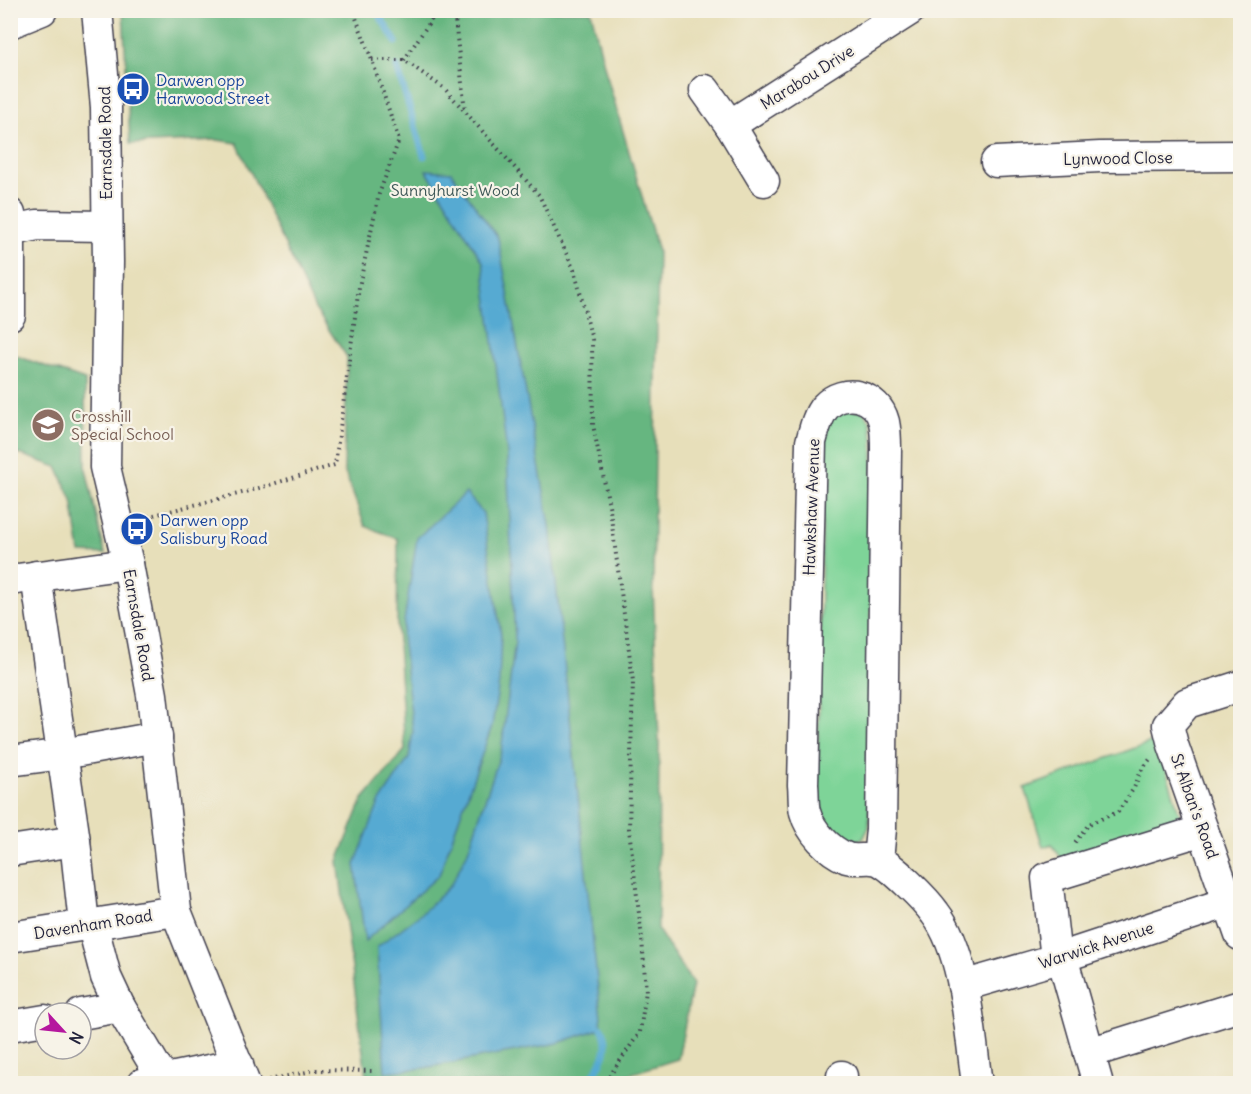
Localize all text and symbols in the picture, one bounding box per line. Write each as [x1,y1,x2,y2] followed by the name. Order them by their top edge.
[757,40,857,114] street label: Marabou Drive
[156,70,270,108] place label: Darwen opp Harwood Street
[115,71,151,107] bus stop icon: Darwen opp Harwood Street
[94,86,116,200] street label: Earnsdale Road
[1063,147,1173,169] street label: Lynwood Close
[391,180,519,200] park label: Sunnyhurst Wood
[71,406,174,444] place label: Crosshill Special School
[30,407,66,443] school or university icon: Crosshill Special School
[799,438,823,576] street label: Hawkshaw Avenue
[160,510,268,548] place label: Darwen opp Salisbury Road
[119,511,155,547] bus stop icon: Darwen opp Salisbury Road
[119,567,159,683] street label: Earnsdale Road
[1167,751,1223,861] street label: St Alban's Road
[32,905,154,943] street label: Davenham Road
[1036,917,1156,973] street label: Warwick Avenue
[33,1001,93,1061] north arrow
[65,1028,88,1047] text: N

